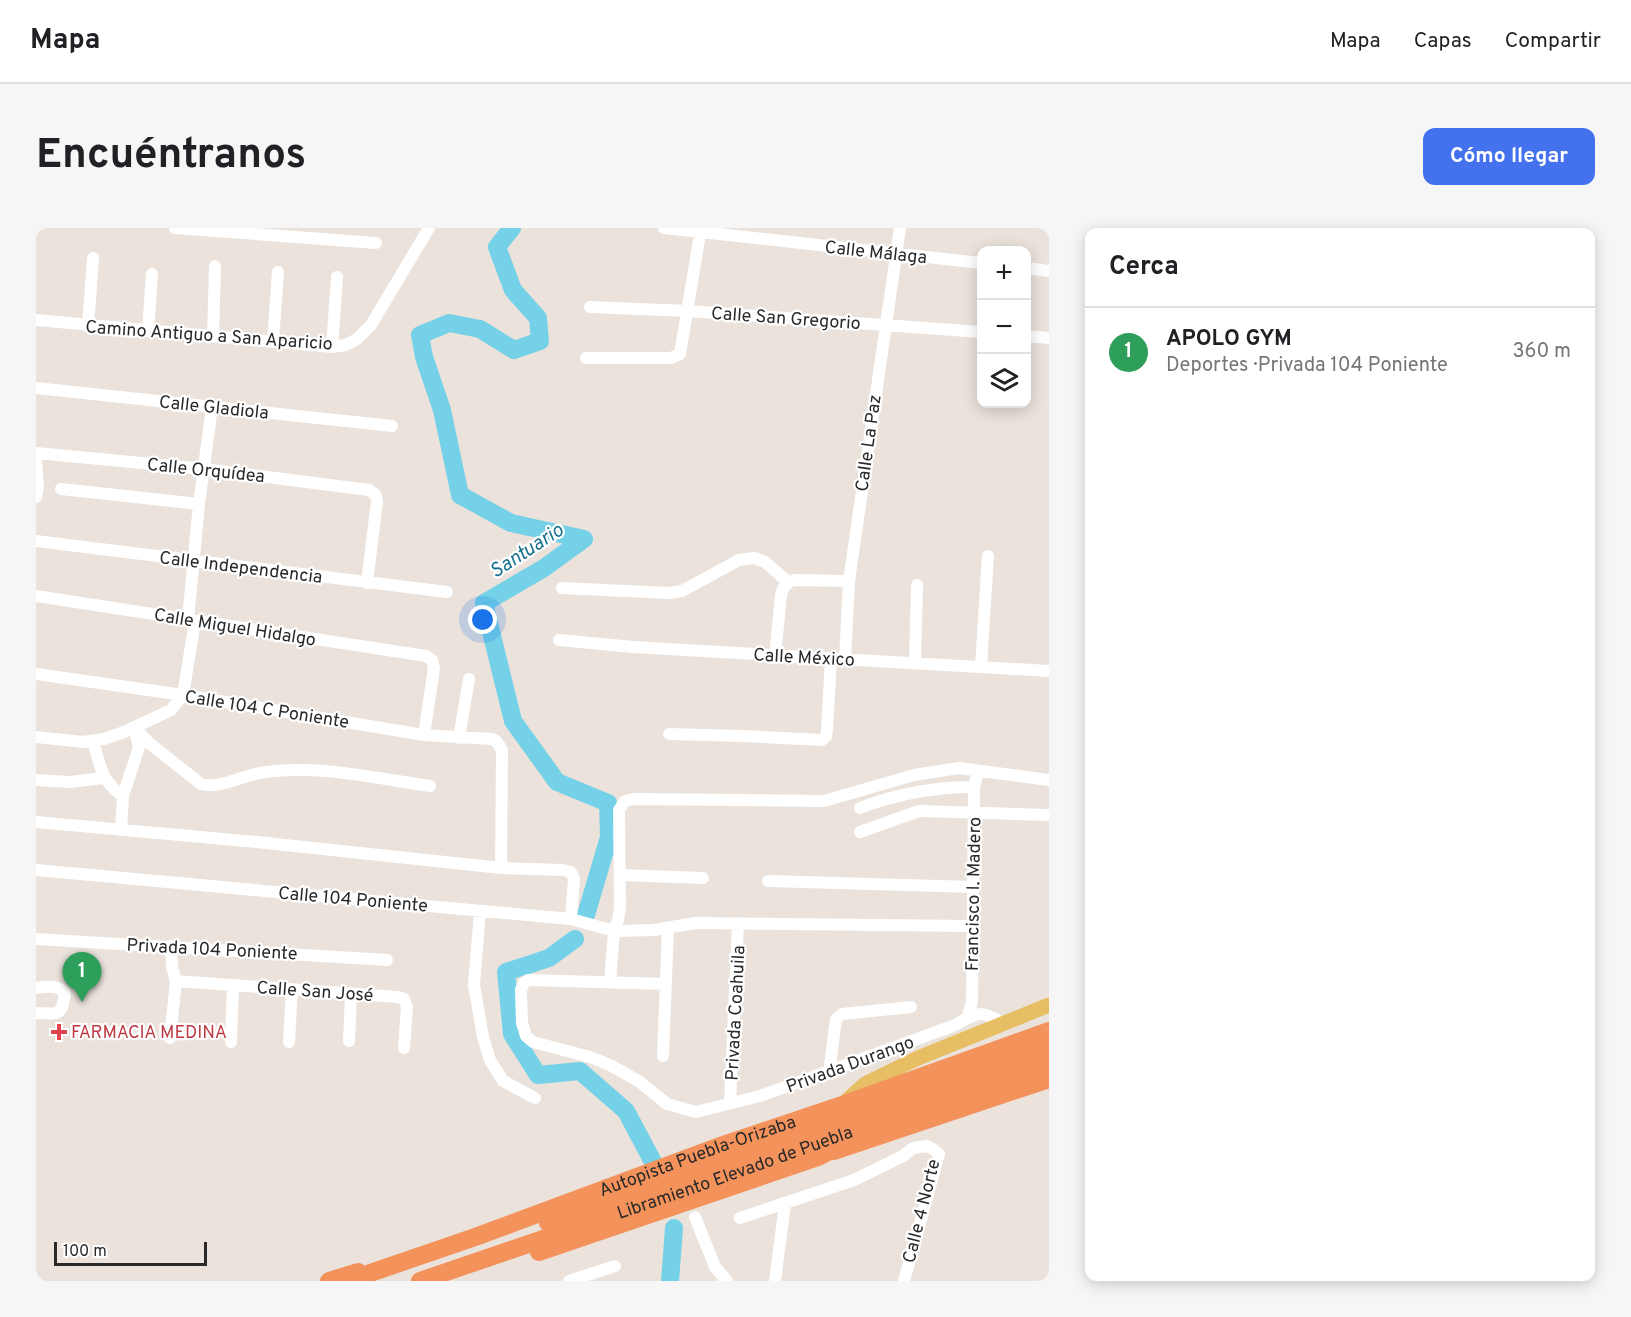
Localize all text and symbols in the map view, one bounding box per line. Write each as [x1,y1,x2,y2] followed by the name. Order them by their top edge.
[30,23,100,59] text: Mapa
[1330,28,1381,55] text: Mapa
[1414,28,1472,55] text: Capas
[1505,28,1601,55] text: Compartir
[1423,128,1595,185] button: Cómo llegar
[36,130,306,183] text: Encuéntranos
[824,237,928,270] street label: Calle Málaga
[977,246,1031,408] map controls
[977,246,1031,300] button: +
[1109,251,1179,284] text: Cerca
[977,300,1031,354] button: −
[710,303,861,336] street label: Calle San Gregorio
[84,316,333,357] street label: Camino Antiguo a San Aparicio
[1166,326,1292,353] text: APOLO GYM
[1125,339,1133,365] text: 1
[1513,339,1571,365] text: 360 m
[1166,353,1448,379] text: Deportes · Privada 104 Poniente
[977,354,1031,408] button: layers
[158,391,270,426] street label: Calle Gladiola
[851,393,888,493] street label: Calle La Paz
[146,454,266,489] street label: Calle Orquídea
[485,518,569,585] water label: Santuario
[158,547,324,590] street label: Calle Independencia
[152,604,317,653] street label: Calle Miguel Hidalgo
[468,605,497,634] your location
[753,644,855,673] street label: Calle México
[183,686,351,735] street label: Calle 104 C Poniente
[962,817,987,971] street label: Francisco I. Madero
[277,882,429,918] street label: Calle 104 Poniente
[126,935,298,966] street label: Privada 104 Poniente
[721,945,752,1081] street label: Privada Coahuila
[62,952,102,1002] pin: 1
[256,977,374,1008] street label: Calle San José
[71,1022,227,1045] place label: FARMACIA MEDINA
[52,1025,66,1039] marker: FARMACIA MEDINA
[783,1032,918,1099] street label: Privada Durango
[596,1111,799,1203] street label: Autopista Puebla-Orizaba
[614,1122,856,1226] street label: Libramiento Elevado de Puebla
[898,1157,946,1266] street label: Calle 4 Norte
[54,1239,207,1266] scale bar
[63,1242,107,1262] text: 100 m

